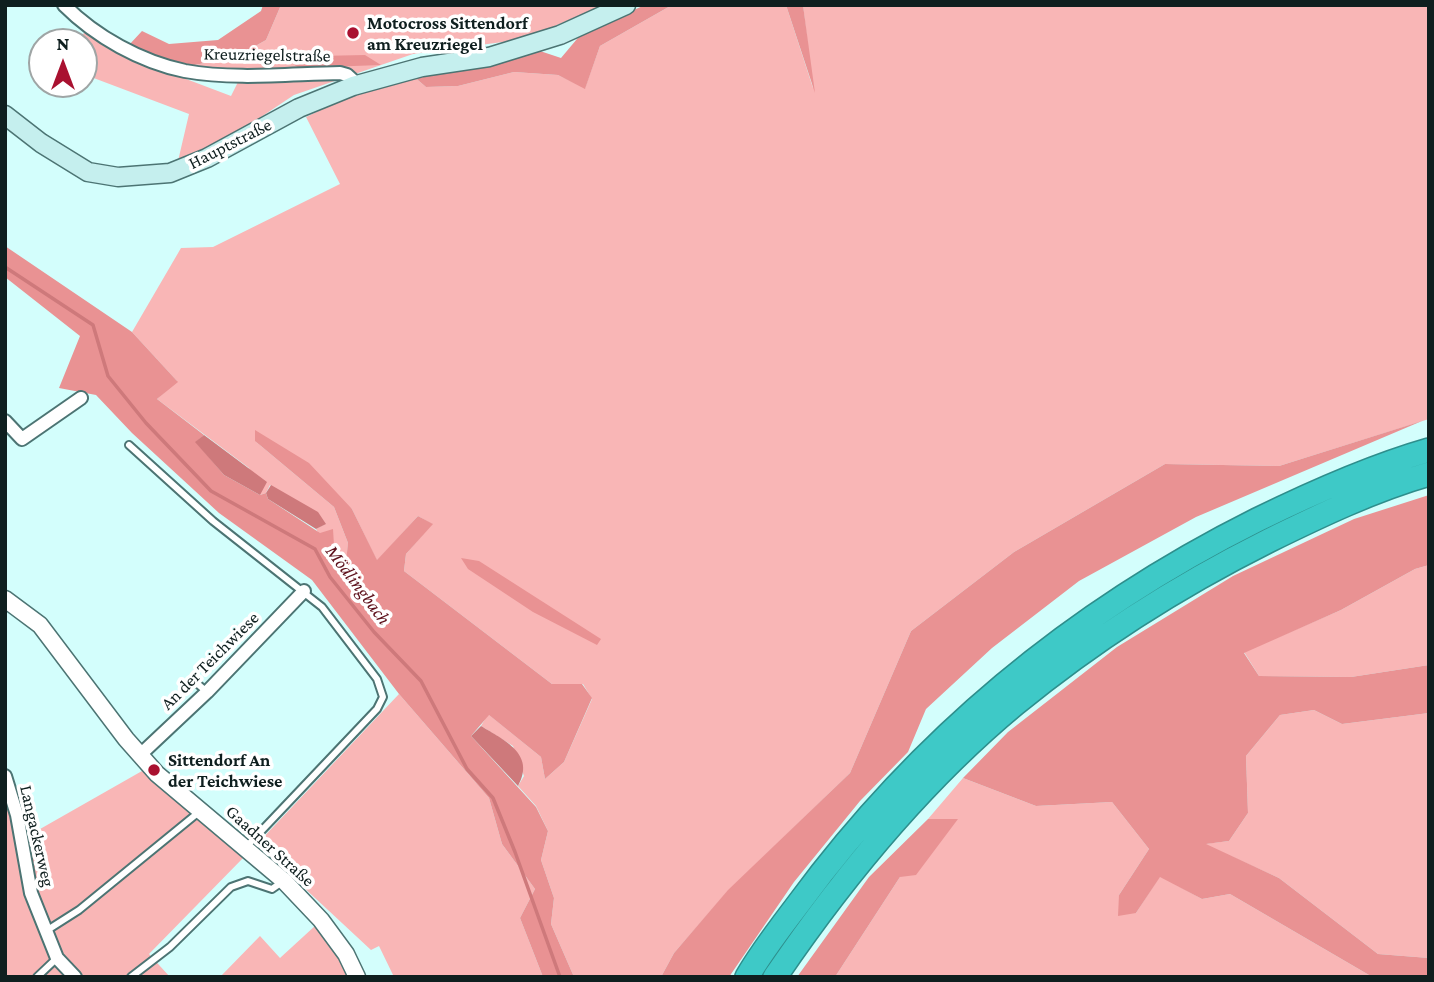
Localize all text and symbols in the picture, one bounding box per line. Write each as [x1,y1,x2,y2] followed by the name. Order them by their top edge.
[367,12,528,54] place label: Motocross Sittendorf am Kreuzriegel
[345,25,361,41] marker: Motocross Sittendorf am Kreuzriegel
[28,28,98,98] north arrow
[57,33,69,54] text: N
[203,43,331,67] street label: Kreuzriegelstraße
[185,114,275,174] street label: Hauptstraße
[321,541,395,629] water label: Mödlingbach
[156,607,264,715] street label: An der Teichwiese
[168,749,282,792] place label: Sittendorf An der Teichwiese
[146,762,162,778] marker: Sittendorf An der Teichwiese
[15,783,59,889] street label: Langackerweg
[221,801,319,891] street label: Gaadner Straße

